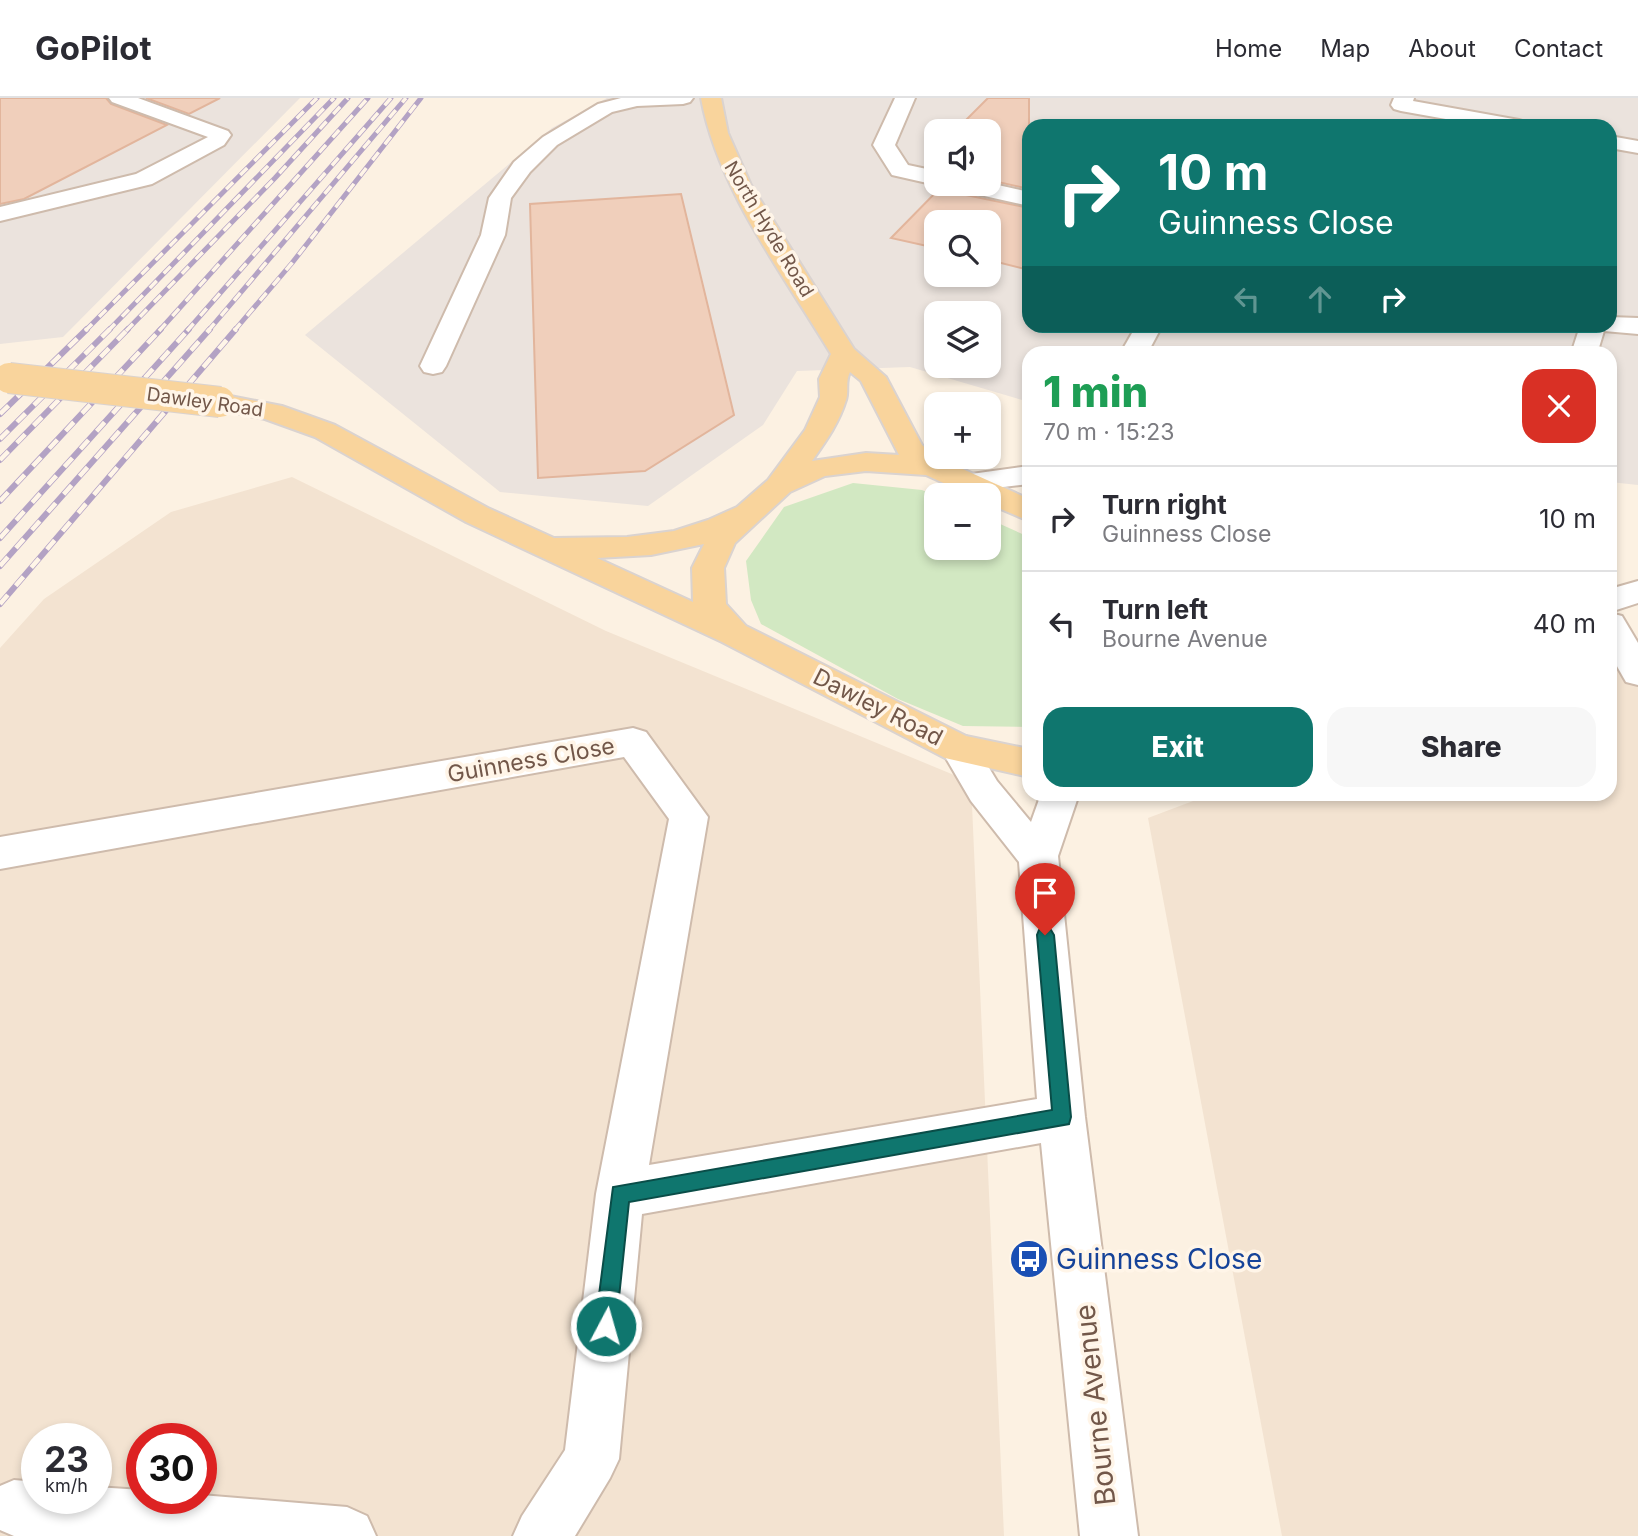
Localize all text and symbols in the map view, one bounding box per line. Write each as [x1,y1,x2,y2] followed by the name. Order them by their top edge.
[35,28,152,68] text: GoPilot
[1215,34,1282,63] text: Home
[1320,34,1370,63] text: Map
[1408,34,1476,63] text: About
[1514,34,1603,63] text: Contact
[924,119,1001,560] map controls
[924,119,1001,196] button: sound
[1158,143,1269,202] text: 10 m
[1043,147,1134,238] icon: right
[719,157,819,301] street label: North Hyde Road
[1158,203,1394,242] text: Guinness Close
[924,210,1001,287] button: search
[1228,280,1266,318] icon: left
[1301,280,1339,318] icon: ahead
[1374,280,1412,318] icon: right
[924,301,1001,378] button: layers
[1043,366,1148,417] text: 1 min
[1522,369,1596,443] button: close
[145,382,265,422] street label: Dawley Road
[924,392,1001,469] button: +
[1043,418,1175,446] text: 70 m · 15:23
[924,483,1001,560] button: −
[1102,489,1227,520] text: Turn right
[1043,500,1081,538] icon: right
[1539,503,1596,534] text: 10 m
[1102,520,1271,548] text: Guinness Close
[1102,594,1208,625] text: Turn left
[1043,605,1081,643] icon: left
[1533,608,1596,639] text: 40 m
[1102,625,1268,653] text: Bourne Avenue
[808,662,948,752] street label: Dawley Road
[1043,707,1313,787] button: Exit
[1327,707,1596,787] button: Share
[445,732,617,788] street label: Guinness Close
[1015,863,1075,935] pin
[1026,874,1064,912] icon: arrive
[1008,1238,1050,1280] bus stop icon: Guinness Close
[1056,1242,1262,1276] place label: Guinness Close
[569,1289,643,1363] position arrow
[1068,1303,1122,1507] street label: Bourne Avenue
[126,1423,217,1514] speed limit sign: 30
[44,1438,89,1480] text: 23
[45,1475,88,1496] text: km/h

